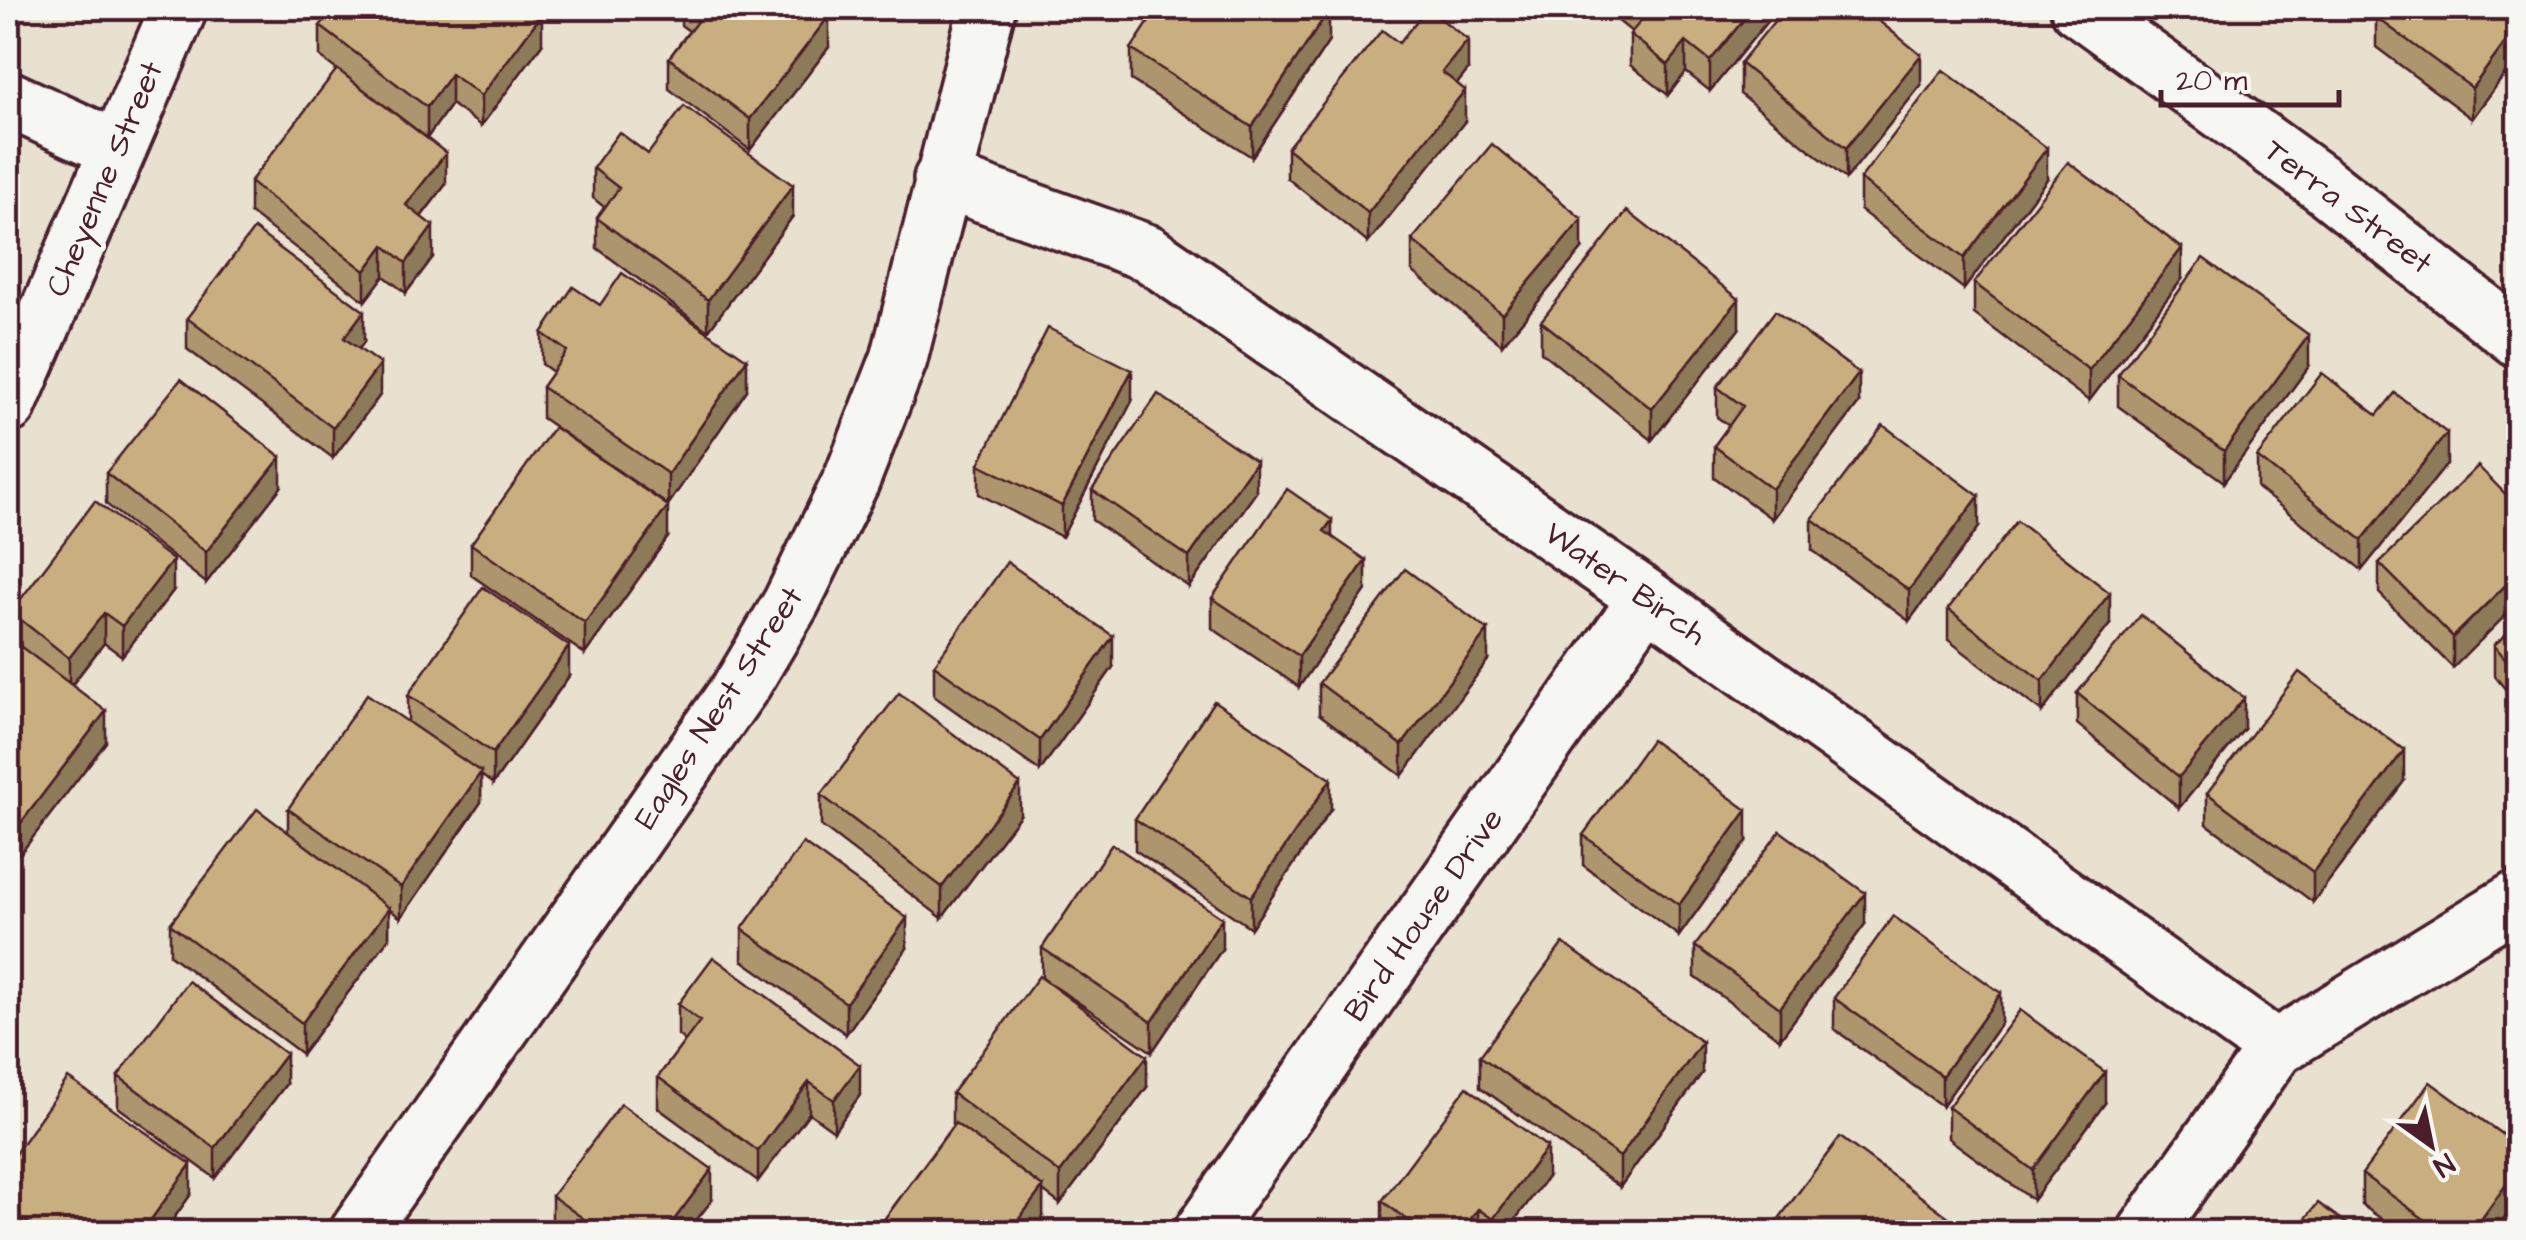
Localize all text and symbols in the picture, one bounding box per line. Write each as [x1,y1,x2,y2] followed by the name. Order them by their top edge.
[2161,45,2338,107] scale bar
[35,54,175,304] street label: Cheyenne Street
[2176,60,2248,102] text: 20 m
[2254,129,2442,285] street label: Terra Street
[1535,512,1715,657] street label: Water Birch
[624,578,814,838] street label: Eagles Nest Street
[1333,799,1515,1031] street label: Bird House Drive
[2381,1095,2481,1195] north arrow
[2425,1144,2462,1186] text: N

